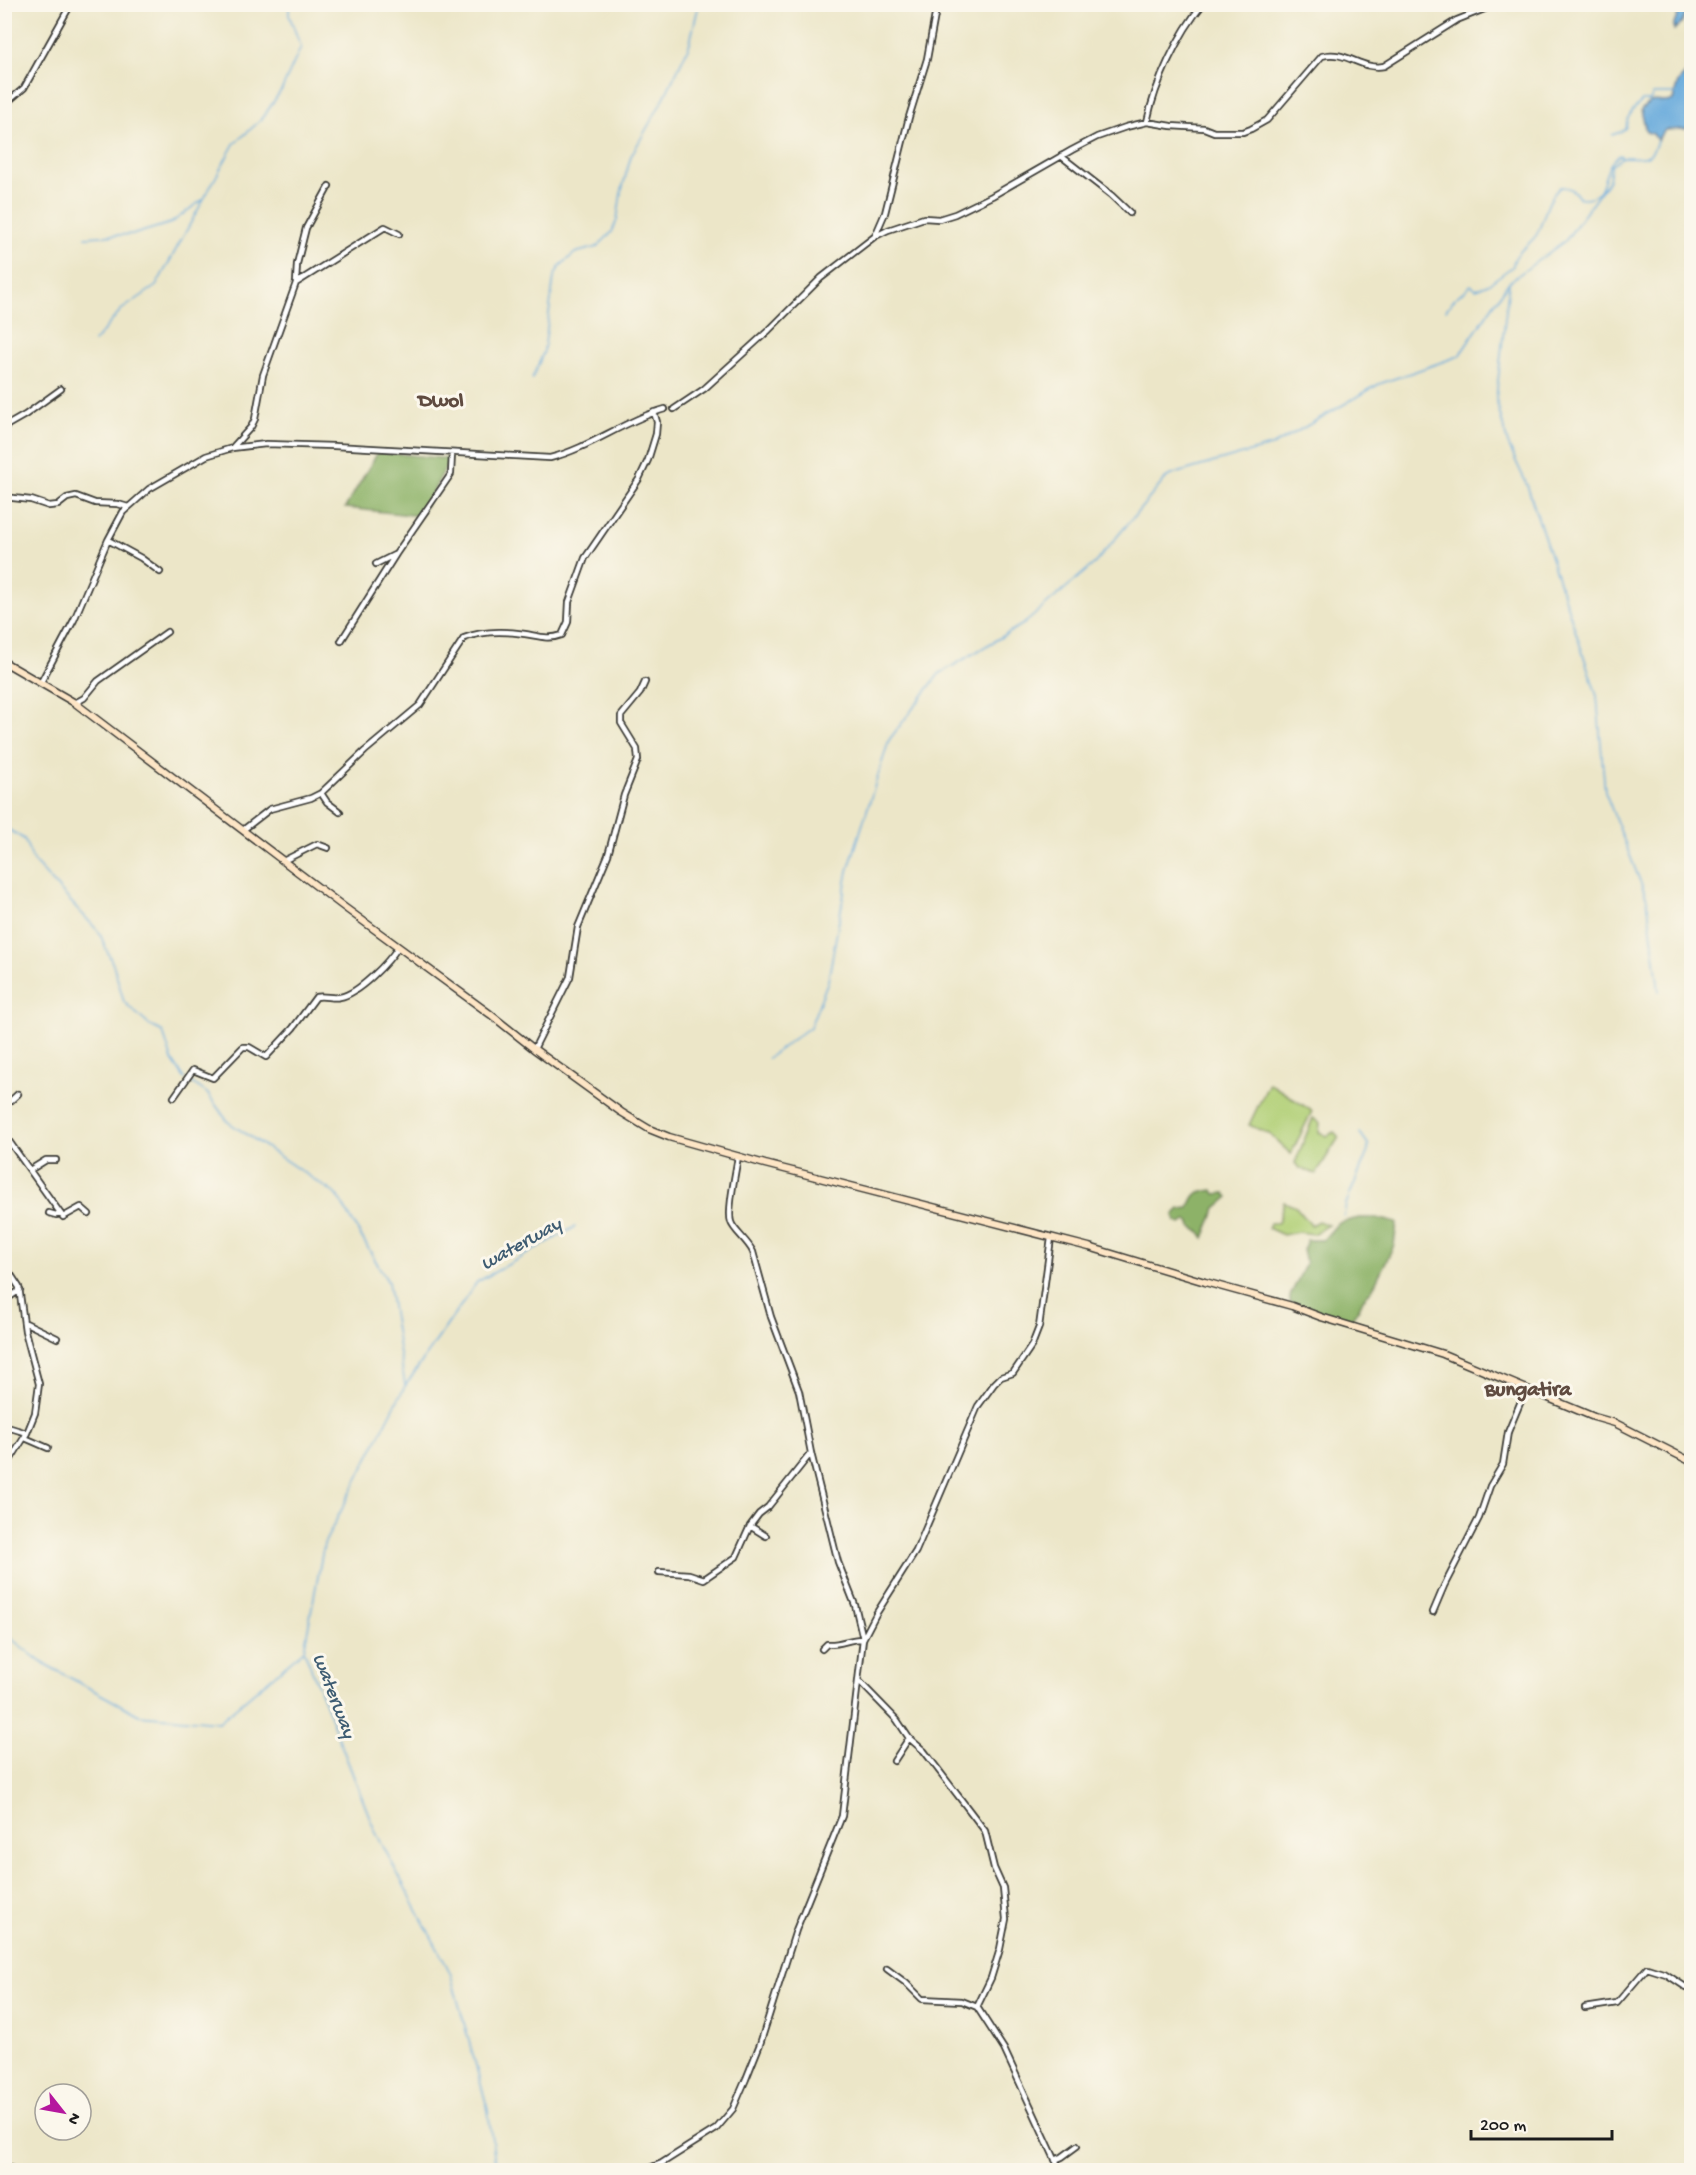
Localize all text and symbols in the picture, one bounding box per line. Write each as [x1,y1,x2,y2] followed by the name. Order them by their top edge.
[416,390,464,415] district label: Dwol
[477,1213,567,1277] water label: waterway
[1484,1379,1573,1404] district label: Bungatira
[306,1651,360,1743] water label: waterway
[33,2082,93,2142] north arrow
[1471,2103,1612,2141] scale bar
[62,2109,84,2128] text: N
[1480,2116,1527,2137] text: 200 m

